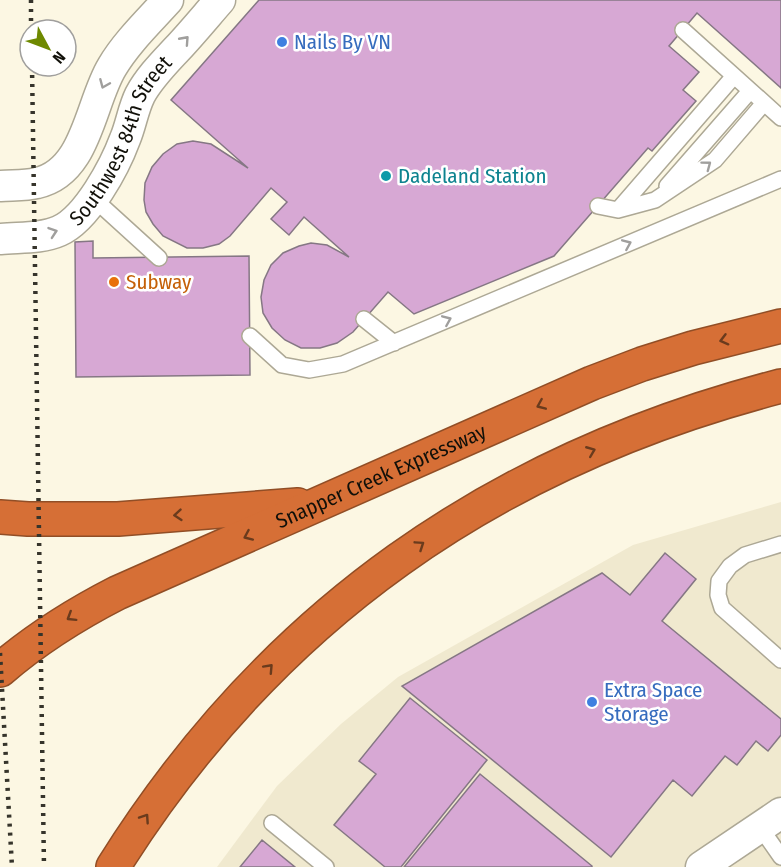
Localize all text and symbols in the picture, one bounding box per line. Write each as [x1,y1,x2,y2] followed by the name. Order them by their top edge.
[18,18,78,78] north arrow
[294,29,391,55] place label: Nails By VN
[275,35,289,49] marker: Nails By VN
[178,36,189,47] one-way arrow
[49,48,69,67] text: N
[64,50,177,231] street label: Southwest 84th Street
[99,77,111,88] one-way arrow
[700,162,711,173] one-way arrow
[398,163,547,189] place label: Dadeland Station
[379,169,393,183] marker: Dadeland Station
[47,227,58,240] one-way arrow
[621,239,632,251] one-way arrow
[126,269,192,295] place label: Subway
[107,275,121,289] marker: Subway
[441,315,452,327] one-way arrow
[719,333,730,345] one-way arrow
[536,398,547,410] one-way arrow
[272,418,491,534] street label: Snapper Creek Expressway
[584,446,595,458] one-way arrow
[174,508,183,521] one-way arrow
[243,529,254,541] one-way arrow
[413,541,424,552] one-way arrow
[67,610,77,622] one-way arrow
[262,664,273,675] one-way arrow
[604,677,702,727] place label: Extra Space Storage
[585,695,599,709] marker: Extra Space Storage
[138,814,149,825] one-way arrow

